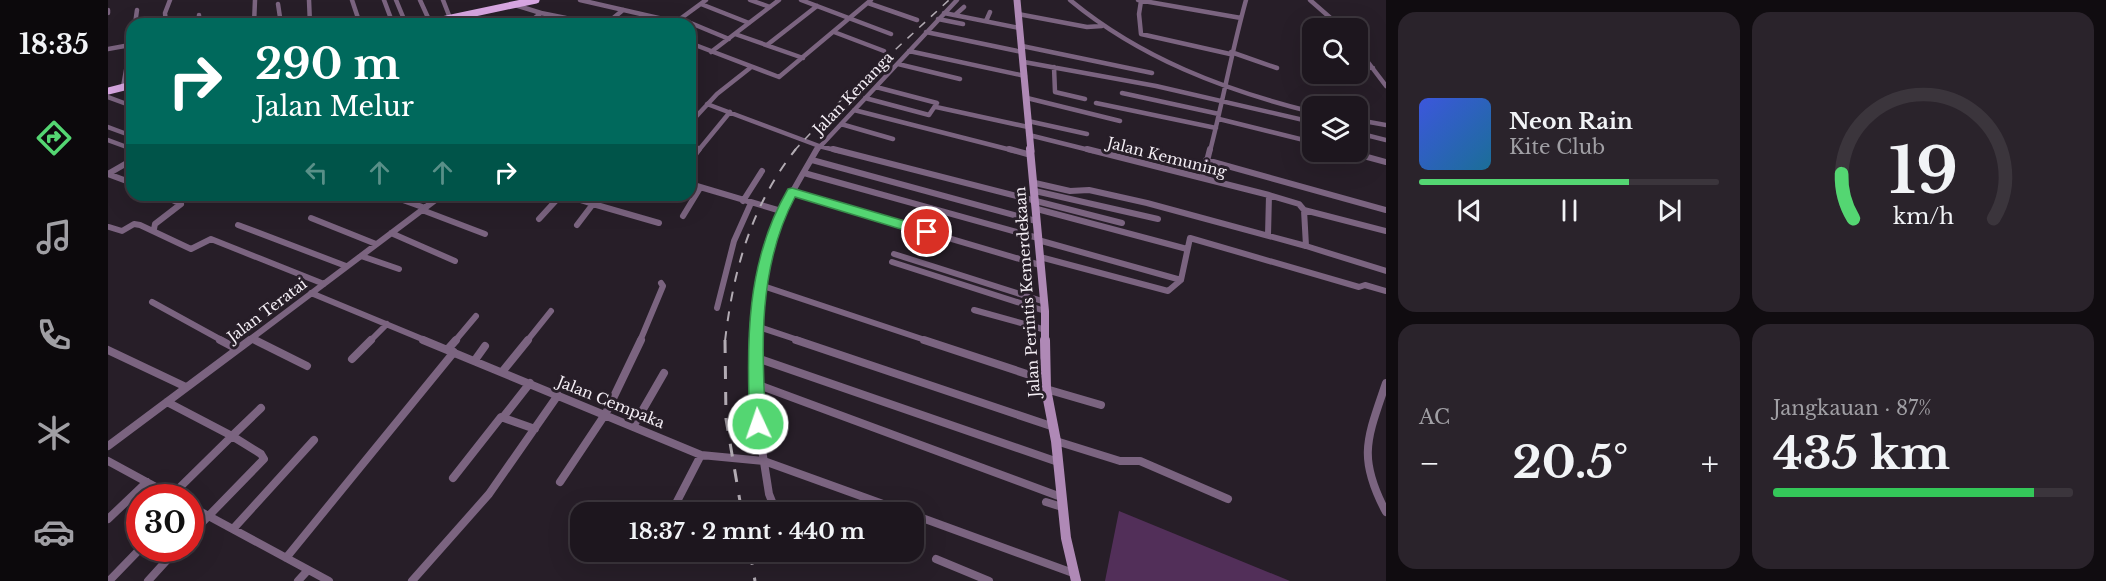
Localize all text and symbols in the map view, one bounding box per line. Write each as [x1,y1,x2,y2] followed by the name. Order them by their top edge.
[1302,18,1368,162] map controls
[1302,18,1368,84] button: search
[19,28,89,61] text: 18:35
[255,38,400,90] text: 290 m
[156,42,234,120] icon: right
[807,47,898,140] street label: Jalan Kenanga
[255,90,414,123] text: Jalan Melur
[1302,96,1368,162] button: layers
[1509,108,1633,135] text: Neon Rain
[33,117,75,159] icon: directions
[1103,132,1230,181] street label: Jalan Kemuning
[1888,132,1958,210] text: 19
[1509,135,1605,159] text: Kite Club
[300,156,333,189] icon: left
[363,156,396,189] icon: ahead
[426,156,459,189] icon: ahead
[489,156,522,189] icon: right
[1010,186,1044,400] street label: Jalan Perintis Kemerdekaan
[1453,194,1486,227] icon: previous
[1553,194,1586,227] icon: pause
[1653,194,1686,227] icon: next
[1893,204,1954,231] text: km/h
[901,206,952,257] pin
[910,215,943,248] icon: arrive
[33,216,75,258] icon: music
[222,274,311,347] street label: Jalan Teratai
[33,314,75,356] icon: phone
[553,371,668,432] street label: Jalan Cempaka
[726,392,790,456] position arrow
[1773,396,1931,420] text: Jangkauan · 87%
[1419,405,1450,429] text: AC
[33,412,75,454] icon: climate
[1773,425,1950,481] text: 435 km
[1512,434,1628,490] text: 20.5°
[1419,443,1440,484] text: −
[1701,443,1719,484] text: +
[126,484,204,562] speed limit sign: 30
[33,511,75,553] icon: car
[629,518,865,545] text: 18:37 · 2 mnt · 440 m

